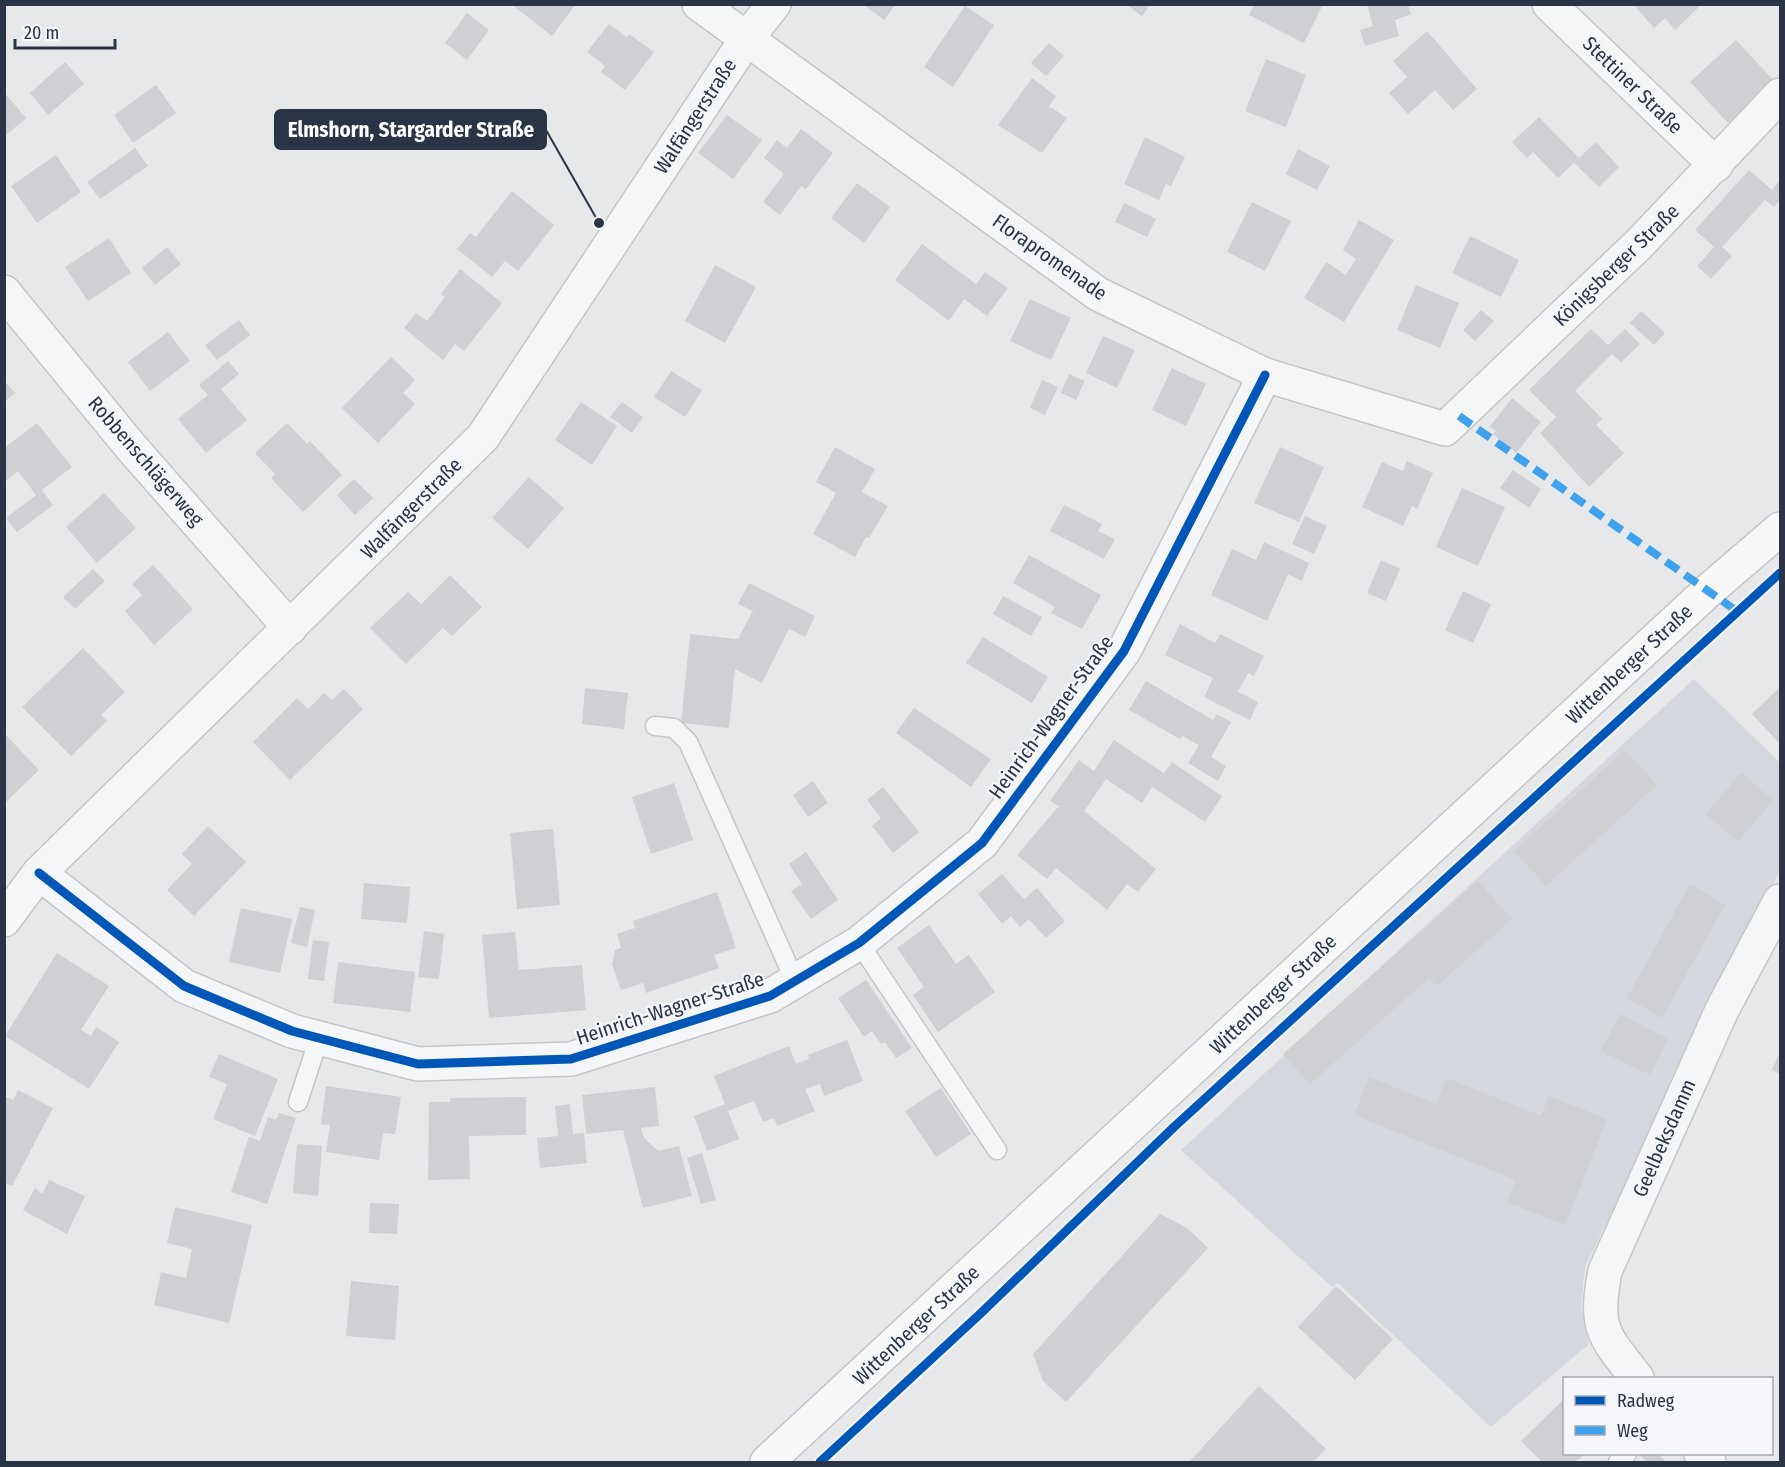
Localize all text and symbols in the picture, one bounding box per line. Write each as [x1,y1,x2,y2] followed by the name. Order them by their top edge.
[15,12,116,50] scale bar
[24,22,59,44] text: 20 m
[1578,31,1688,139] street label: Stettiner Straße
[649,54,741,178] street label: Walfängerstraße
[275,110,546,149] callout: Elmshorn, Stargarder Straße
[288,117,535,143] text: Elmshorn, Stargarder Straße
[1548,199,1684,331] street label: Königsberger Straße
[988,209,1112,305] street label: Florapromenade
[83,391,209,531] street label: Robbenschlägerweg
[356,453,466,563] street label: Walfängerstraße
[1561,599,1697,729] street label: Wittenberger Straße
[984,631,1118,803] street label: Heinrich-Wagner-Straße
[1205,929,1341,1059] street label: Wittenberger Straße
[573,966,767,1050] street label: Heinrich-Wagner-Straße
[1627,1076,1701,1200] street label: Geelbeksdamm
[848,1260,984,1390] street label: Wittenberger Straße
[1563,1377,1773,1455] legend
[1617,1390,1675,1412] text: Radweg
[1617,1420,1648,1442] text: Weg

